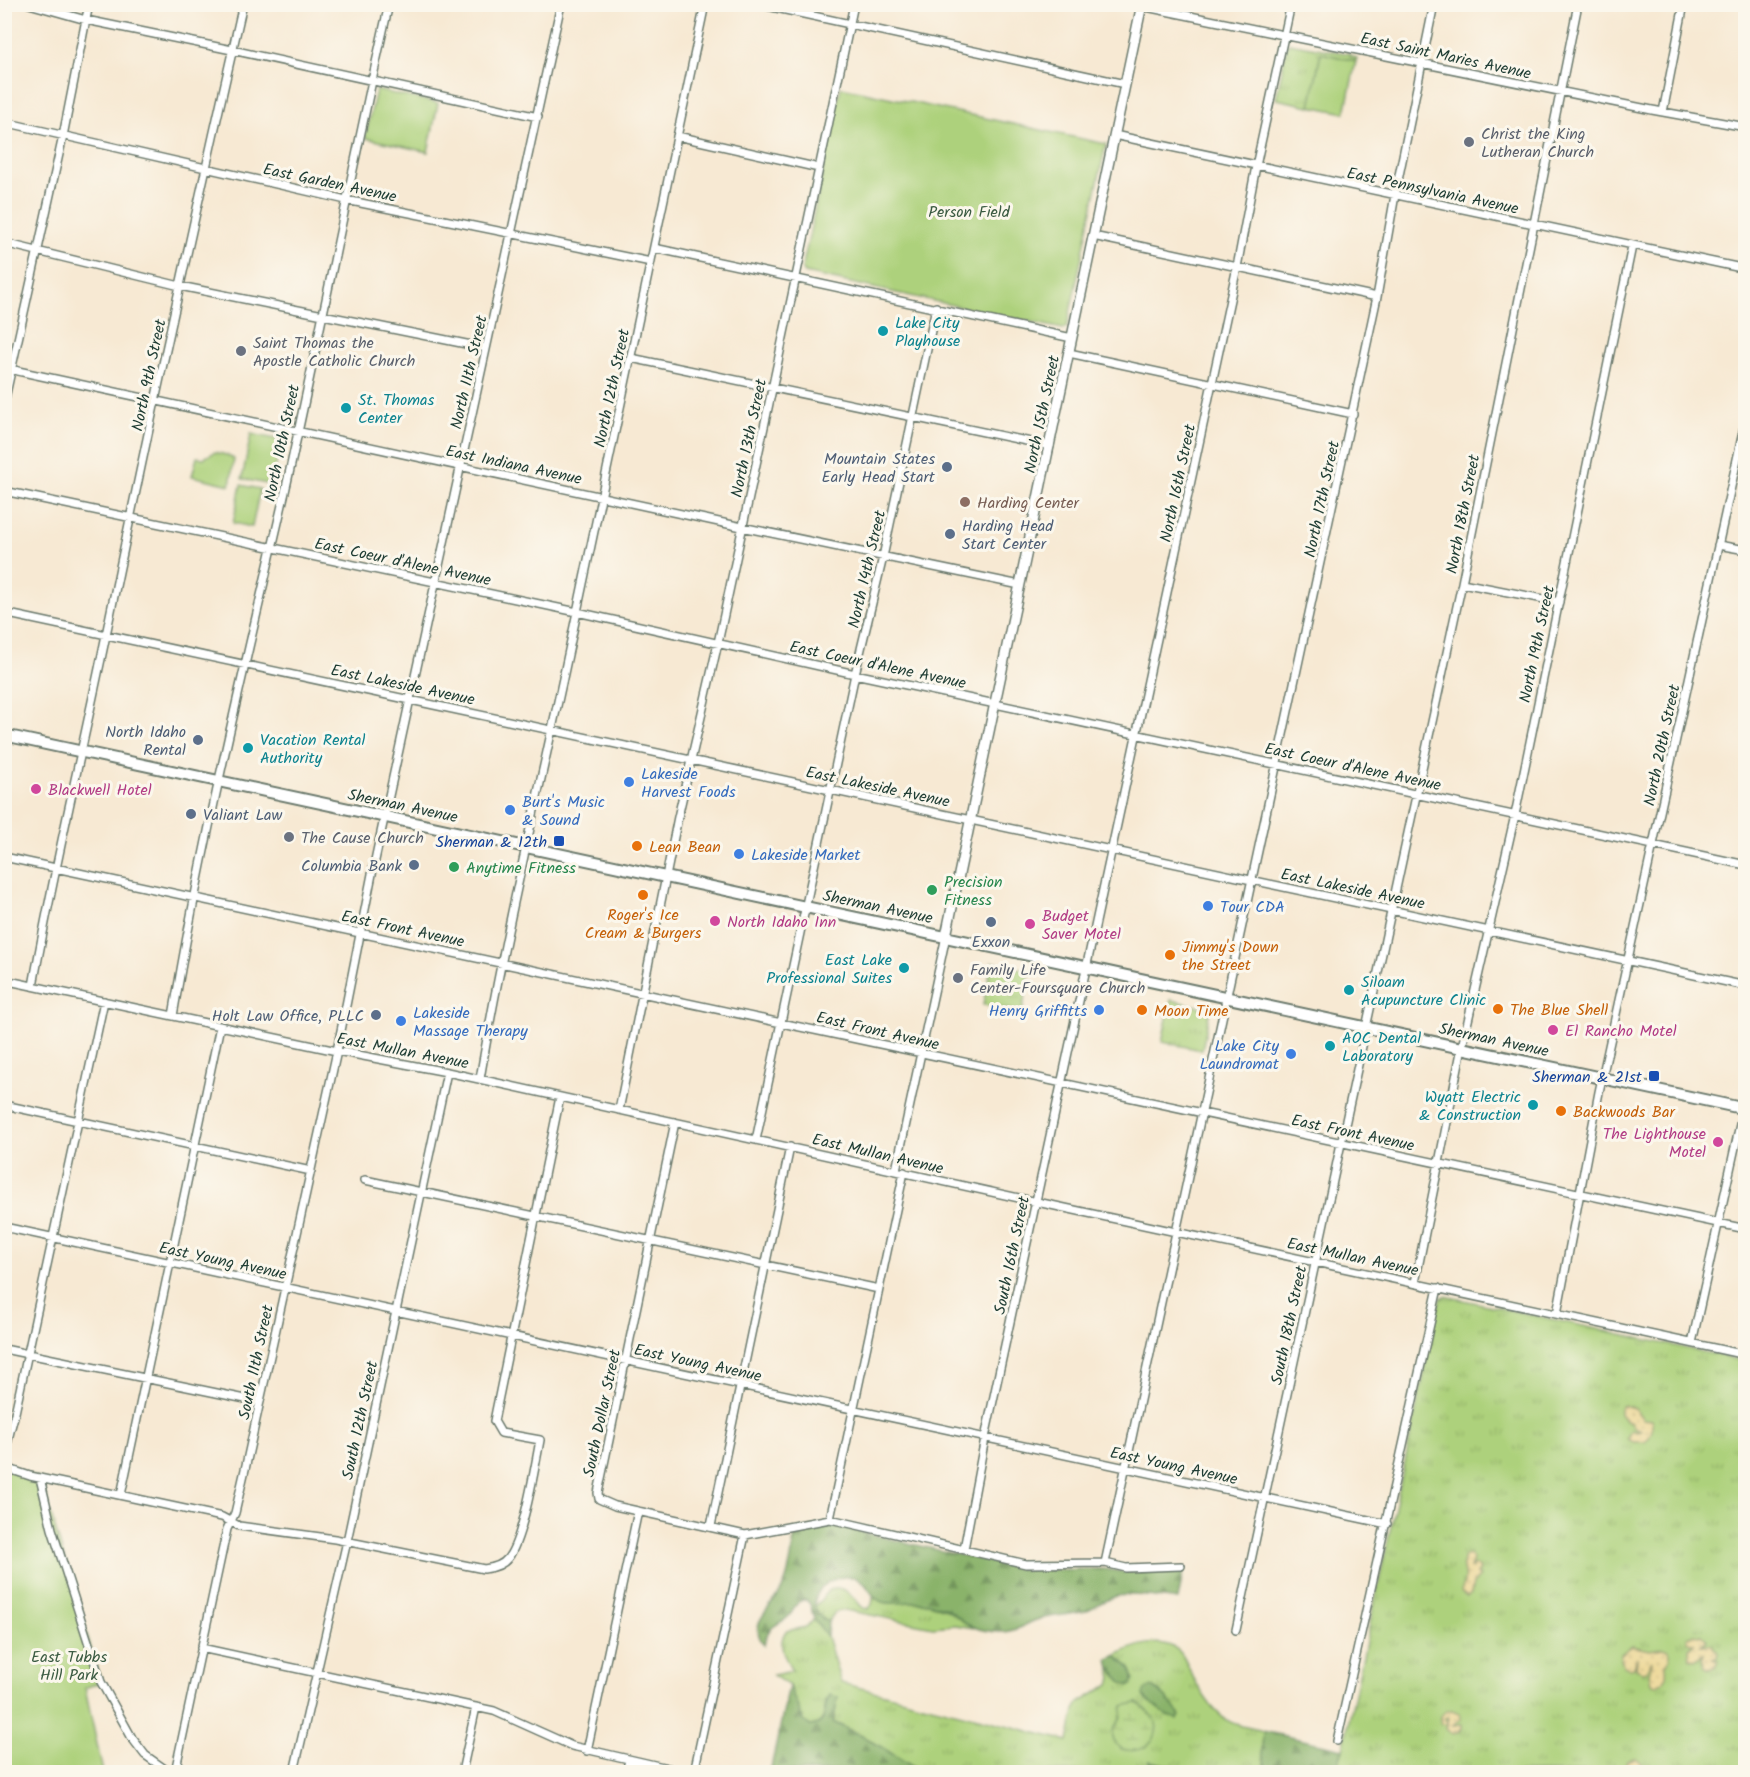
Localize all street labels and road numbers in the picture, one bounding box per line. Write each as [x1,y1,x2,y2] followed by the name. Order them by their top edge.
[1358,26,1533,87] street label: East Saint Maries Avenue
[261,157,399,210] street label: East Garden Avenue
[1344,161,1521,222] street label: East Pennsylvania Avenue
[444,312,495,432] street label: North 11th Street
[125,316,174,434] street label: North 9th Street
[588,326,637,450] street label: North 12th Street
[1018,352,1067,476] street label: North 15th Street
[725,376,774,500] street label: North 13th Street
[258,382,307,504] street label: North 10th Street
[1154,421,1203,545] street label: North 16th Street
[1298,438,1347,560] street label: North 17th Street
[443,439,584,492] street label: East Indiana Avenue
[1440,452,1487,576] street label: North 18th Street
[842,507,893,631] street label: North 14th Street
[312,532,493,593] street label: East Coeur d'Alene Avenue
[1513,583,1562,705] street label: North 19th Street
[787,635,968,696] street label: East Coeur d'Alene Avenue
[328,658,477,713] street label: East Lakeside Avenue
[1637,681,1688,808] street label: North 20th Street
[1262,737,1443,798] street label: East Coeur d'Alene Avenue
[803,760,952,815] street label: East Lakeside Avenue
[345,783,460,830] street label: Sherman Avenue
[1278,862,1427,917] street label: East Lakeside Avenue
[820,884,935,931] street label: Sherman Avenue
[339,904,467,955] street label: East Front Avenue
[814,1005,942,1058] street label: East Front Avenue
[1436,1017,1551,1064] street label: Sherman Avenue
[335,1026,471,1077] street label: East Mullan Avenue
[1289,1108,1417,1159] street label: East Front Avenue
[810,1127,946,1182] street label: East Mullan Avenue
[988,1193,1037,1317] street label: South 16th Street
[1285,1231,1421,1284] street label: East Mullan Avenue
[156,1236,289,1287] street label: East Young Avenue
[1265,1263,1314,1387] street label: South 18th Street
[232,1302,281,1422] street label: South 11th Street
[631,1338,764,1389] street label: East Young Avenue
[577,1346,628,1479] street label: South Dollar Street
[336,1358,385,1482] street label: South 12th Street
[1107,1441,1240,1492] street label: East Young Avenue

